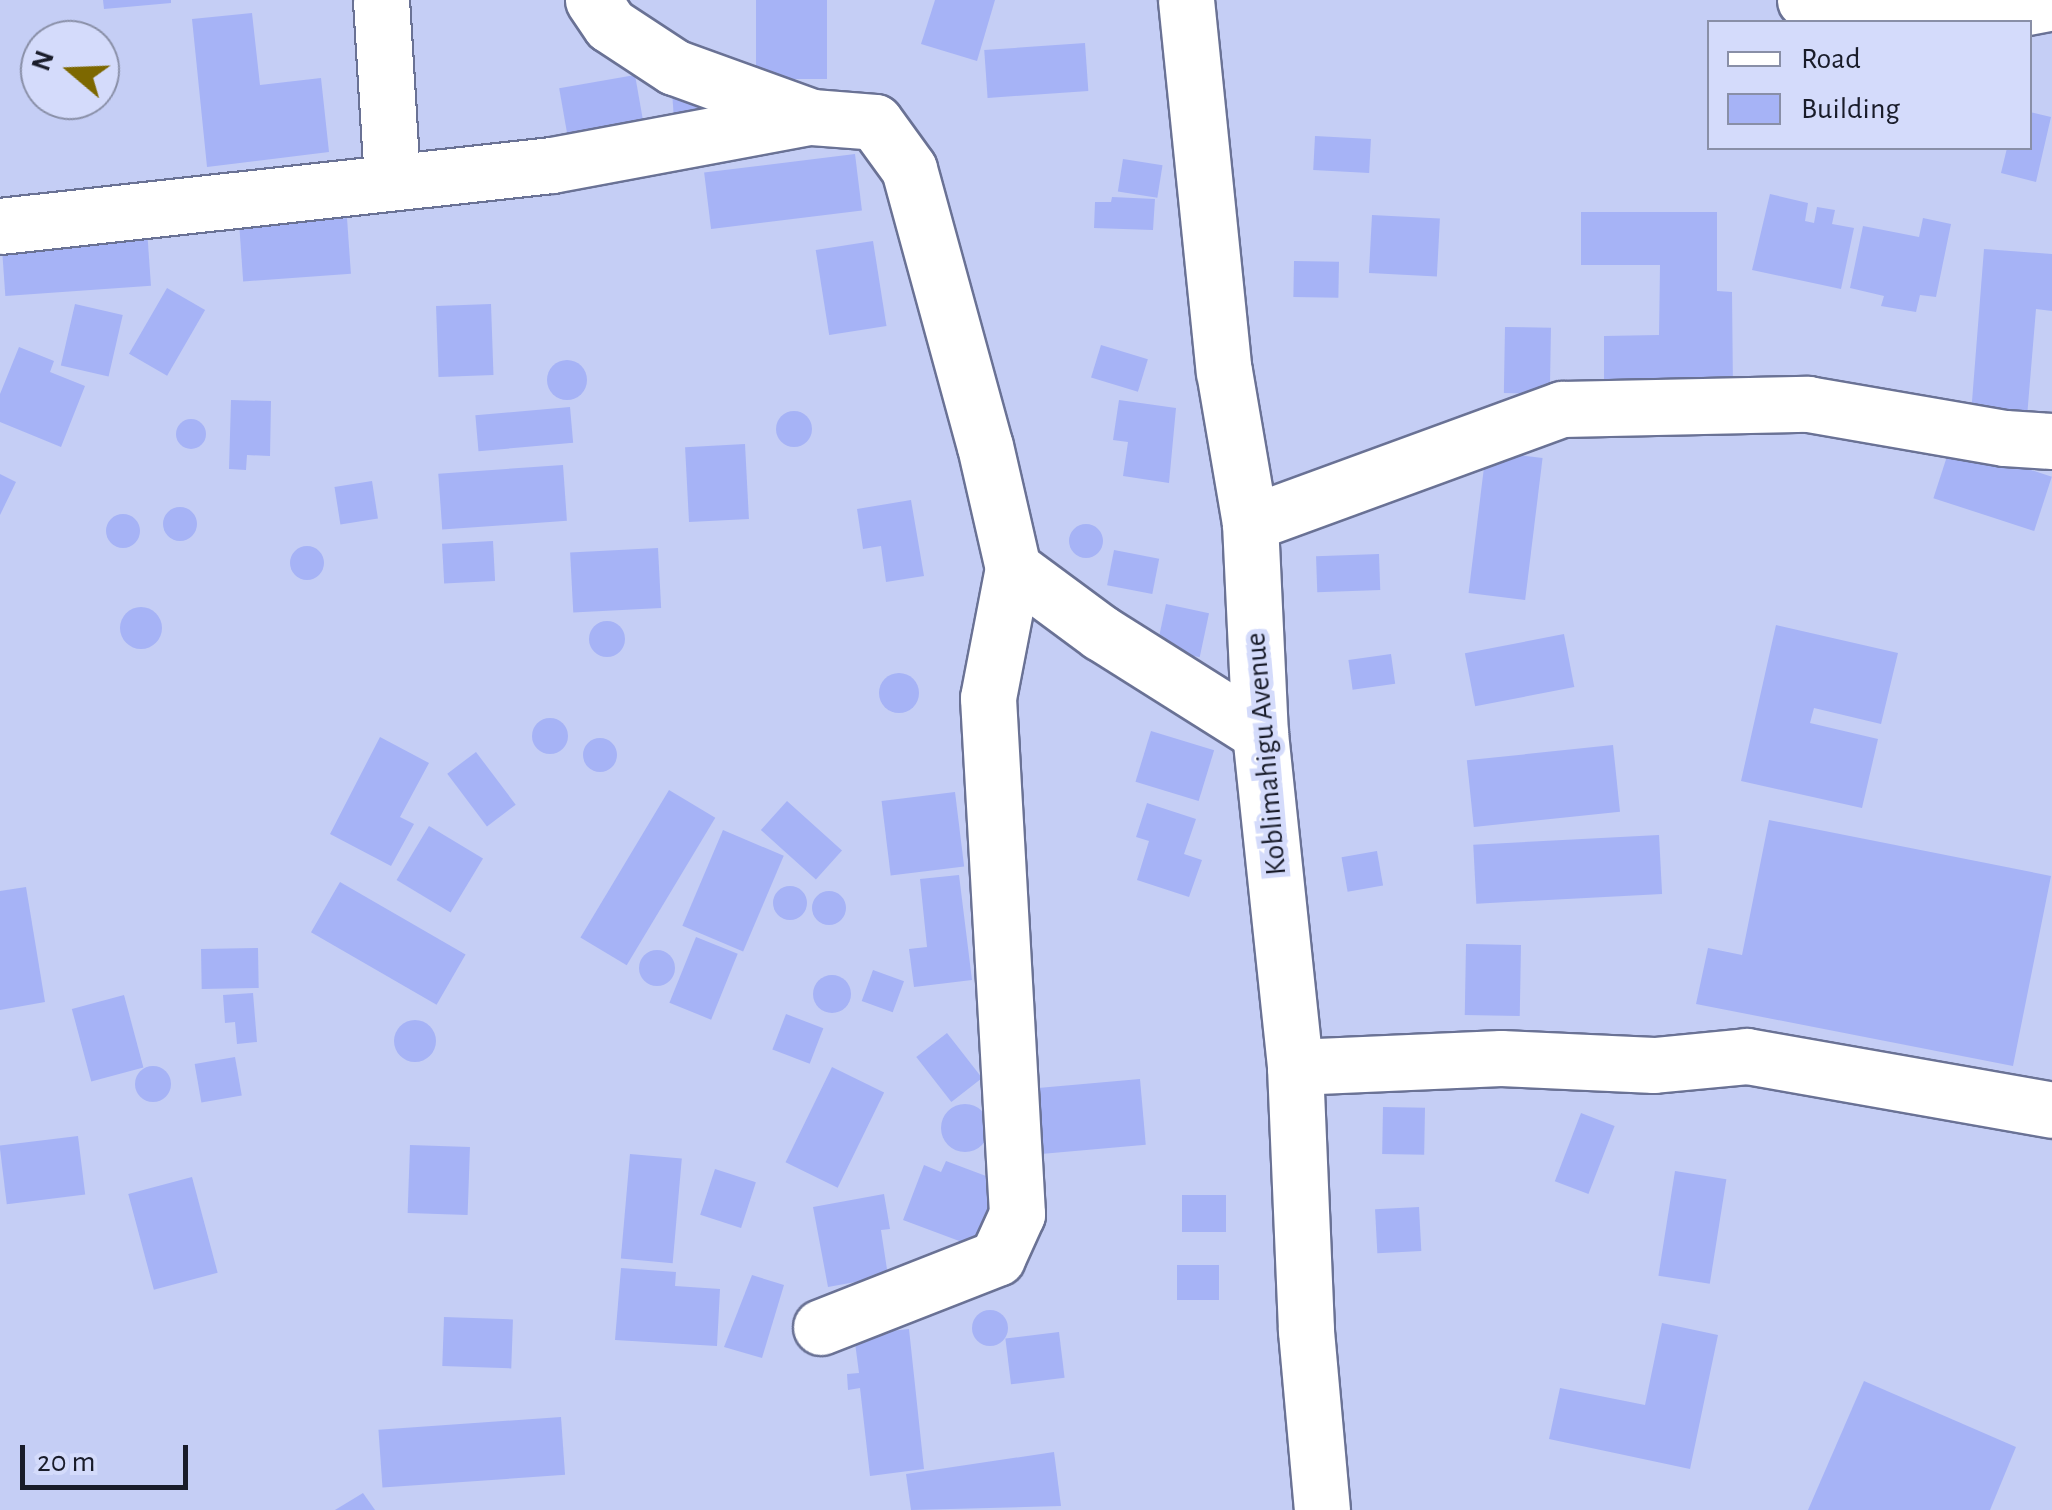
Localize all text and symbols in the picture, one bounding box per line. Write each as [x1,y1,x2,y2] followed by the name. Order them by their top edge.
[20,20,120,120] north arrow
[1707,20,2032,150] legend
[1801,44,1861,74] text: Road
[27,47,60,75] text: N
[1801,94,1900,124] text: Building
[1237,631,1295,877] street label: Koblimahigu Avenue
[25,1425,192,1487] scale bar
[37,1447,95,1477] text: 20 m

